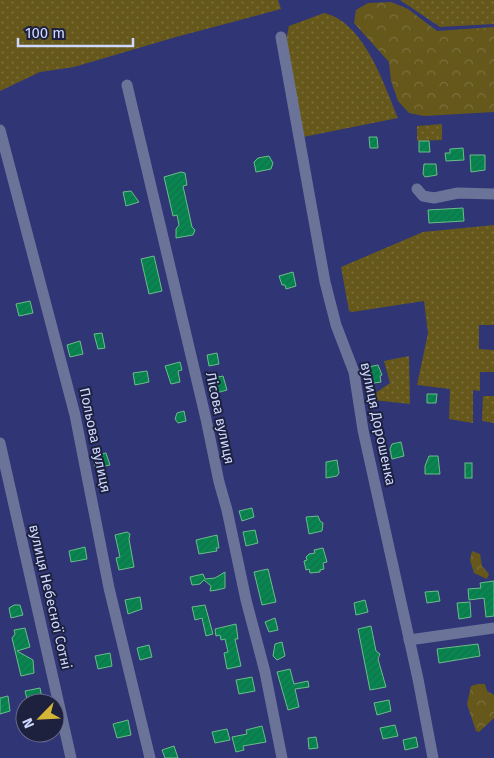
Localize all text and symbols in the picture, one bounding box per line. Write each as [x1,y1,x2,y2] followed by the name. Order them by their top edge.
[18,15,132,47] scale bar
[25,24,65,42] text: 100 m
[357,361,399,487] street label: вулиця Дорошенка
[202,370,238,466] street label: Лісова вулиця
[76,386,114,494] street label: Польова вулиця
[25,523,75,671] street label: вулиця Небесної Сотні
[15,693,65,743] north arrow
[19,715,38,731] text: N

